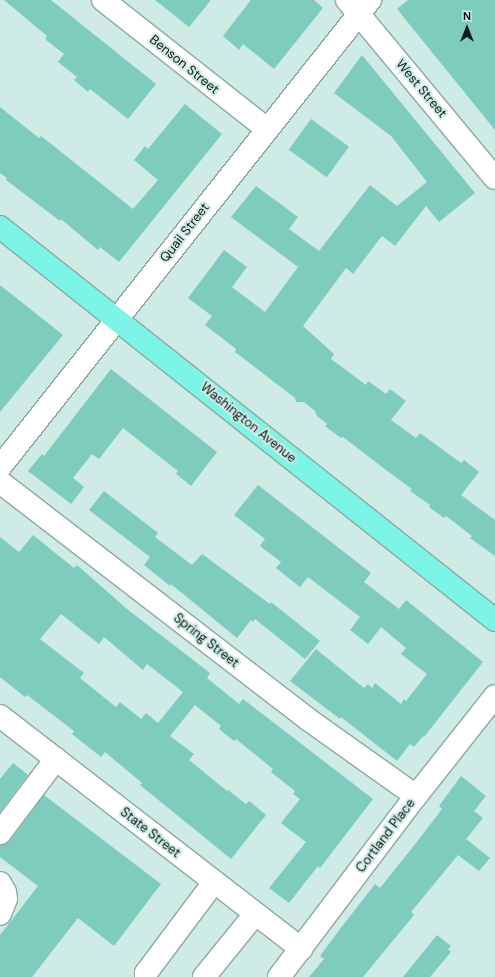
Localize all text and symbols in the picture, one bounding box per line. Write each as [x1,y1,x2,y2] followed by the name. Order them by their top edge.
[447,8,487,48] north arrow
[463,9,471,23] text: N
[146,32,222,98] street label: Benson Street
[392,57,450,121] street label: West Street
[157,200,213,266] street label: Quail Street
[197,380,299,466] street label: Washington Avenue
[170,611,242,671] street label: Spring Street
[353,796,419,876] street label: Cortland Place
[117,805,183,861] street label: State Street

